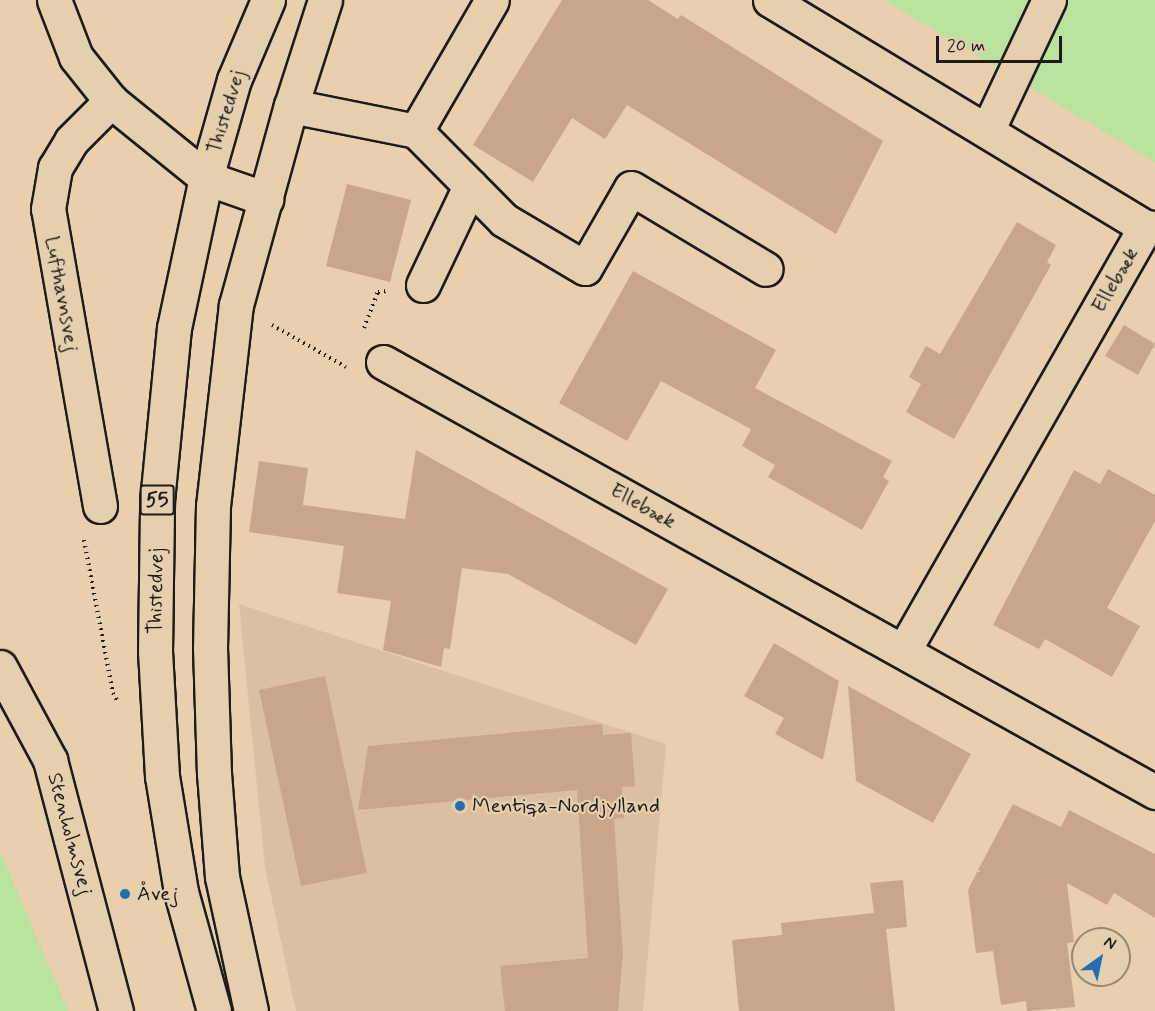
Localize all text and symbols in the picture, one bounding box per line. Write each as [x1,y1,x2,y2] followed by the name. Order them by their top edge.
[939,24,1065,62] scale bar
[947,34,985,58] text: 20 m
[201,67,251,157] street label: Thistedvej
[39,234,85,354] street label: Lufthavnsvej
[1086,243,1144,317] street label: Ellebæk
[606,478,680,534] street label: Ellebæk
[139,483,175,517] road number: 55
[143,548,169,634] street label: Thistedvej
[42,770,98,898] street label: Stenholmsvej
[472,793,660,819] place label: Mentiqa-Nordjylland
[453,799,467,813] marker: Mentiqa-Nordjylland
[137,881,179,907] place label: Åvej
[118,887,132,901] marker: Åvej
[1071,927,1131,987] north arrow
[1100,931,1120,955] text: N

